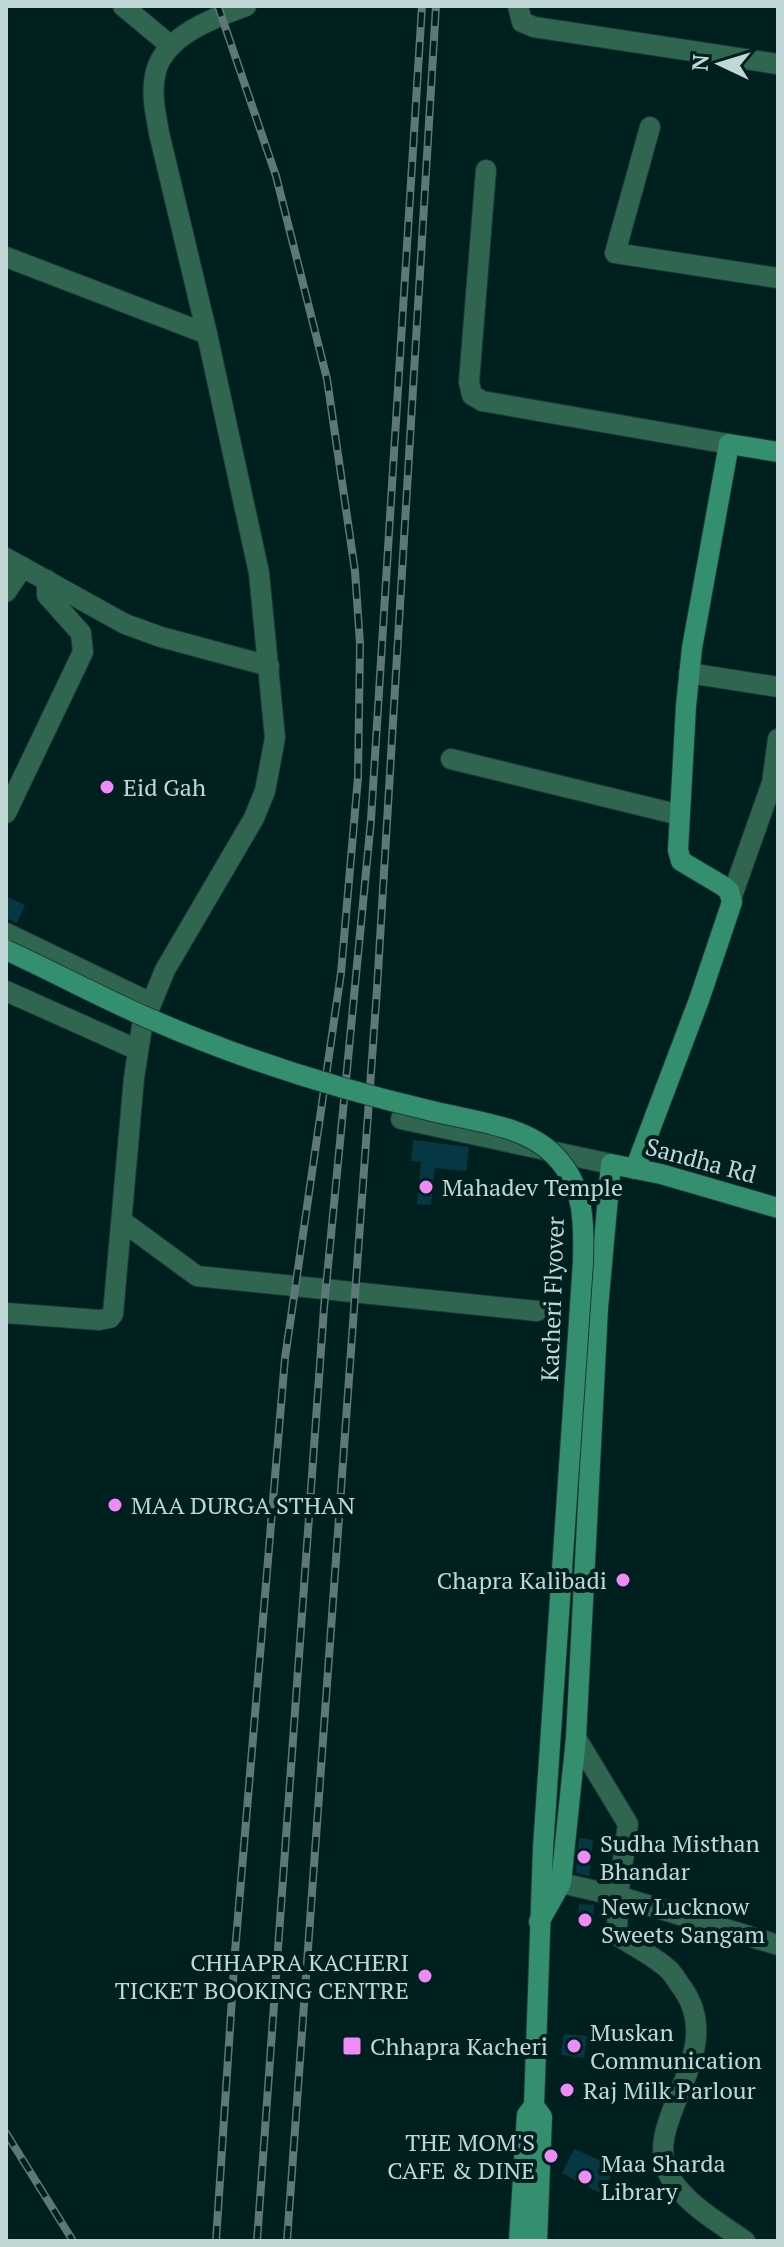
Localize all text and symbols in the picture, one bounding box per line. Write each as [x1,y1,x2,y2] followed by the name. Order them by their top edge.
[680,24,760,104] north arrow
[685,53,715,72] text: N
[123,771,206,803] place label: Eid Gah
[98,778,116,796] marker: Eid Gah
[642,1130,760,1190] street label: Sandha Rd
[442,1171,623,1203] place label: Mahadev Temple
[417,1178,435,1196] marker: Mahadev Temple
[533,1215,571,1382] street label: Kacheri Flyover
[131,1489,355,1521] place label: MAA DURGA STHAN
[106,1496,124,1514] marker: MAA DURGA STHAN
[437,1564,607,1596] place label: Chapra Kalibadi
[614,1571,632,1589] marker: Chapra Kalibadi
[600,1827,760,1887] place label: Sudha Misthan Bhandar
[575,1848,593,1866] marker: Sudha Misthan Bhandar
[601,1890,765,1950] place label: New Lucknow Sweets Sangam
[576,1911,594,1929] marker: New Lucknow Sweets Sangam
[115,1946,409,2006] place label: CHHAPRA KACHERI TICKET BOOKING CENTRE
[416,1967,434,1985] marker: CHHAPRA KACHERI TICKET BOOKING CENTRE
[590,2016,762,2076] place label: Muskan Communication
[370,2030,548,2062] place label: Chhapra Kacheri
[341,2035,363,2057] marker: Chhapra Kacheri
[565,2037,583,2055] marker: Muskan Communication
[583,2074,757,2106] place label: Raj Milk Parlour
[558,2081,576,2099] marker: Raj Milk Parlour
[387,2126,535,2186] place label: THE MOM'S CAFE & DINE
[542,2147,560,2165] marker: THE MOM'S CAFE & DINE
[601,2147,726,2207] place label: Maa Sharda Library
[576,2168,594,2186] marker: Maa Sharda Library

